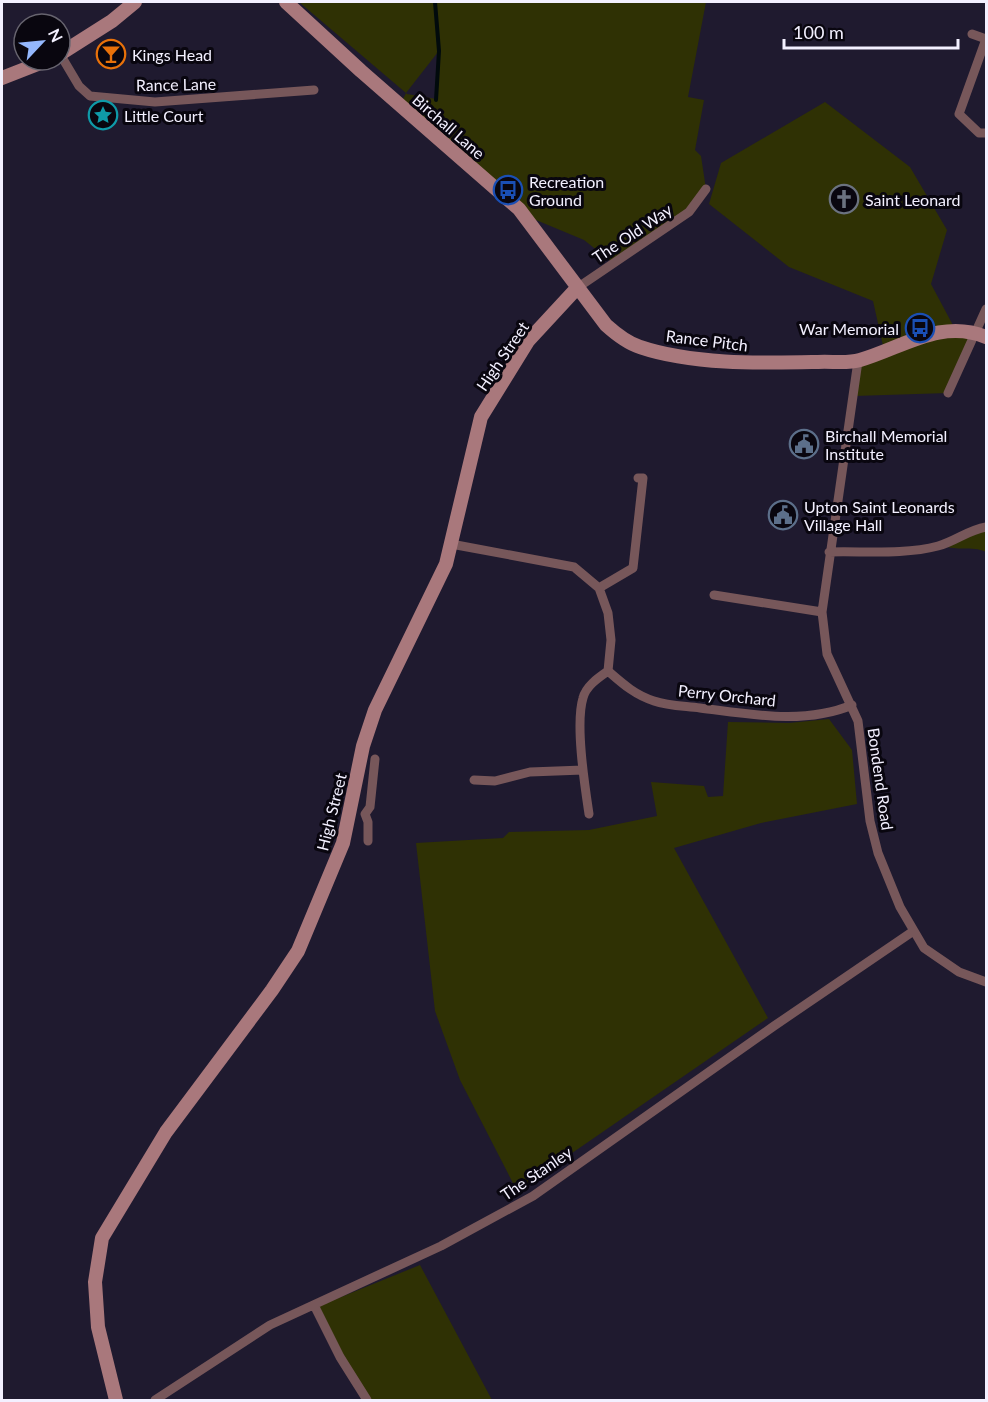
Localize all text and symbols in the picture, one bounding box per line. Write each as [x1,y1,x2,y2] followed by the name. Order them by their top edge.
[12,12,72,72] north arrow
[784,12,958,50] scale bar
[793,21,844,43] text: 100 m
[45,26,67,45] text: N
[95,38,127,70] bar icon: Kings Head
[132,45,212,64] place label: Kings Head
[136,74,216,94] street label: Rance Lane
[409,90,489,162] street label: Birchall Lane
[87,99,119,131] place icon: Little Court
[124,106,204,125] place label: Little Court
[529,172,604,209] place label: Recreation Ground
[492,174,524,206] bus stop icon: Recreation Ground
[828,183,860,215] church icon: Saint Leonard
[865,190,961,209] place label: Saint Leonard
[589,199,676,267] street label: The Old Way
[904,312,936,344] bus stop icon: War Memorial
[472,318,532,394] street label: High Street
[799,319,899,338] place label: War Memorial
[665,326,749,354] street label: Rance Pitch
[825,426,947,463] place label: Birchall Memorial Institute
[788,428,820,460] public building icon: Birchall Memorial Institute
[804,497,955,534] place label: Upton Saint Leonards Village Hall
[767,499,799,531] public building icon: Upton Saint Leonards Village Hall
[677,680,777,710] street label: Perry Orchard
[864,727,898,831] street label: Bondend Road
[312,771,350,853] street label: High Street
[497,1142,576,1204] street label: The Stanley

